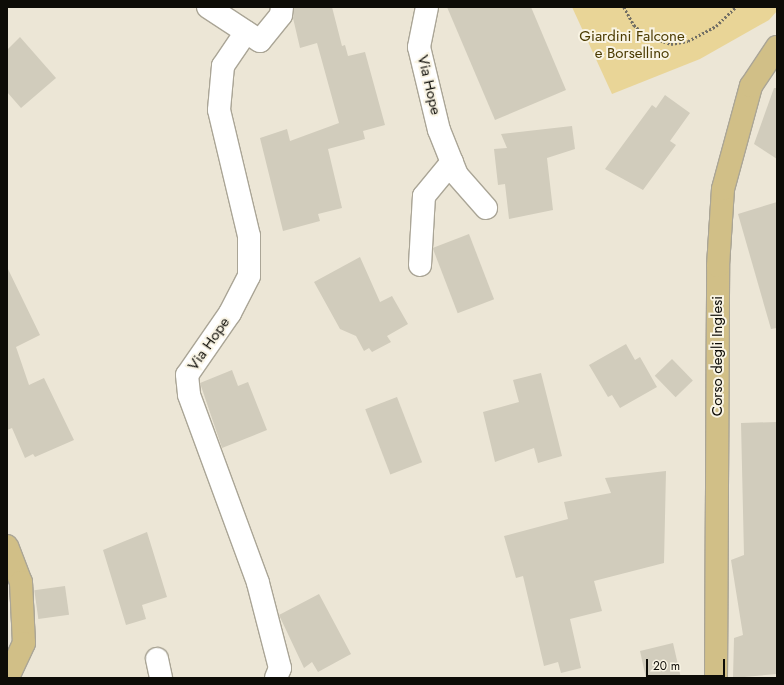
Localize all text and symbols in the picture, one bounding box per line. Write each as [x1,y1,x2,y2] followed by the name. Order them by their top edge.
[579,27,685,62] park label: Giardini Falcone e Borsellino
[413,53,445,117] street label: Via Hope
[709,296,727,416] street label: Corso degli Inglesi
[184,314,234,374] street label: Via Hope
[648,651,727,677] scale bar
[653,657,680,675] text: 20 m

